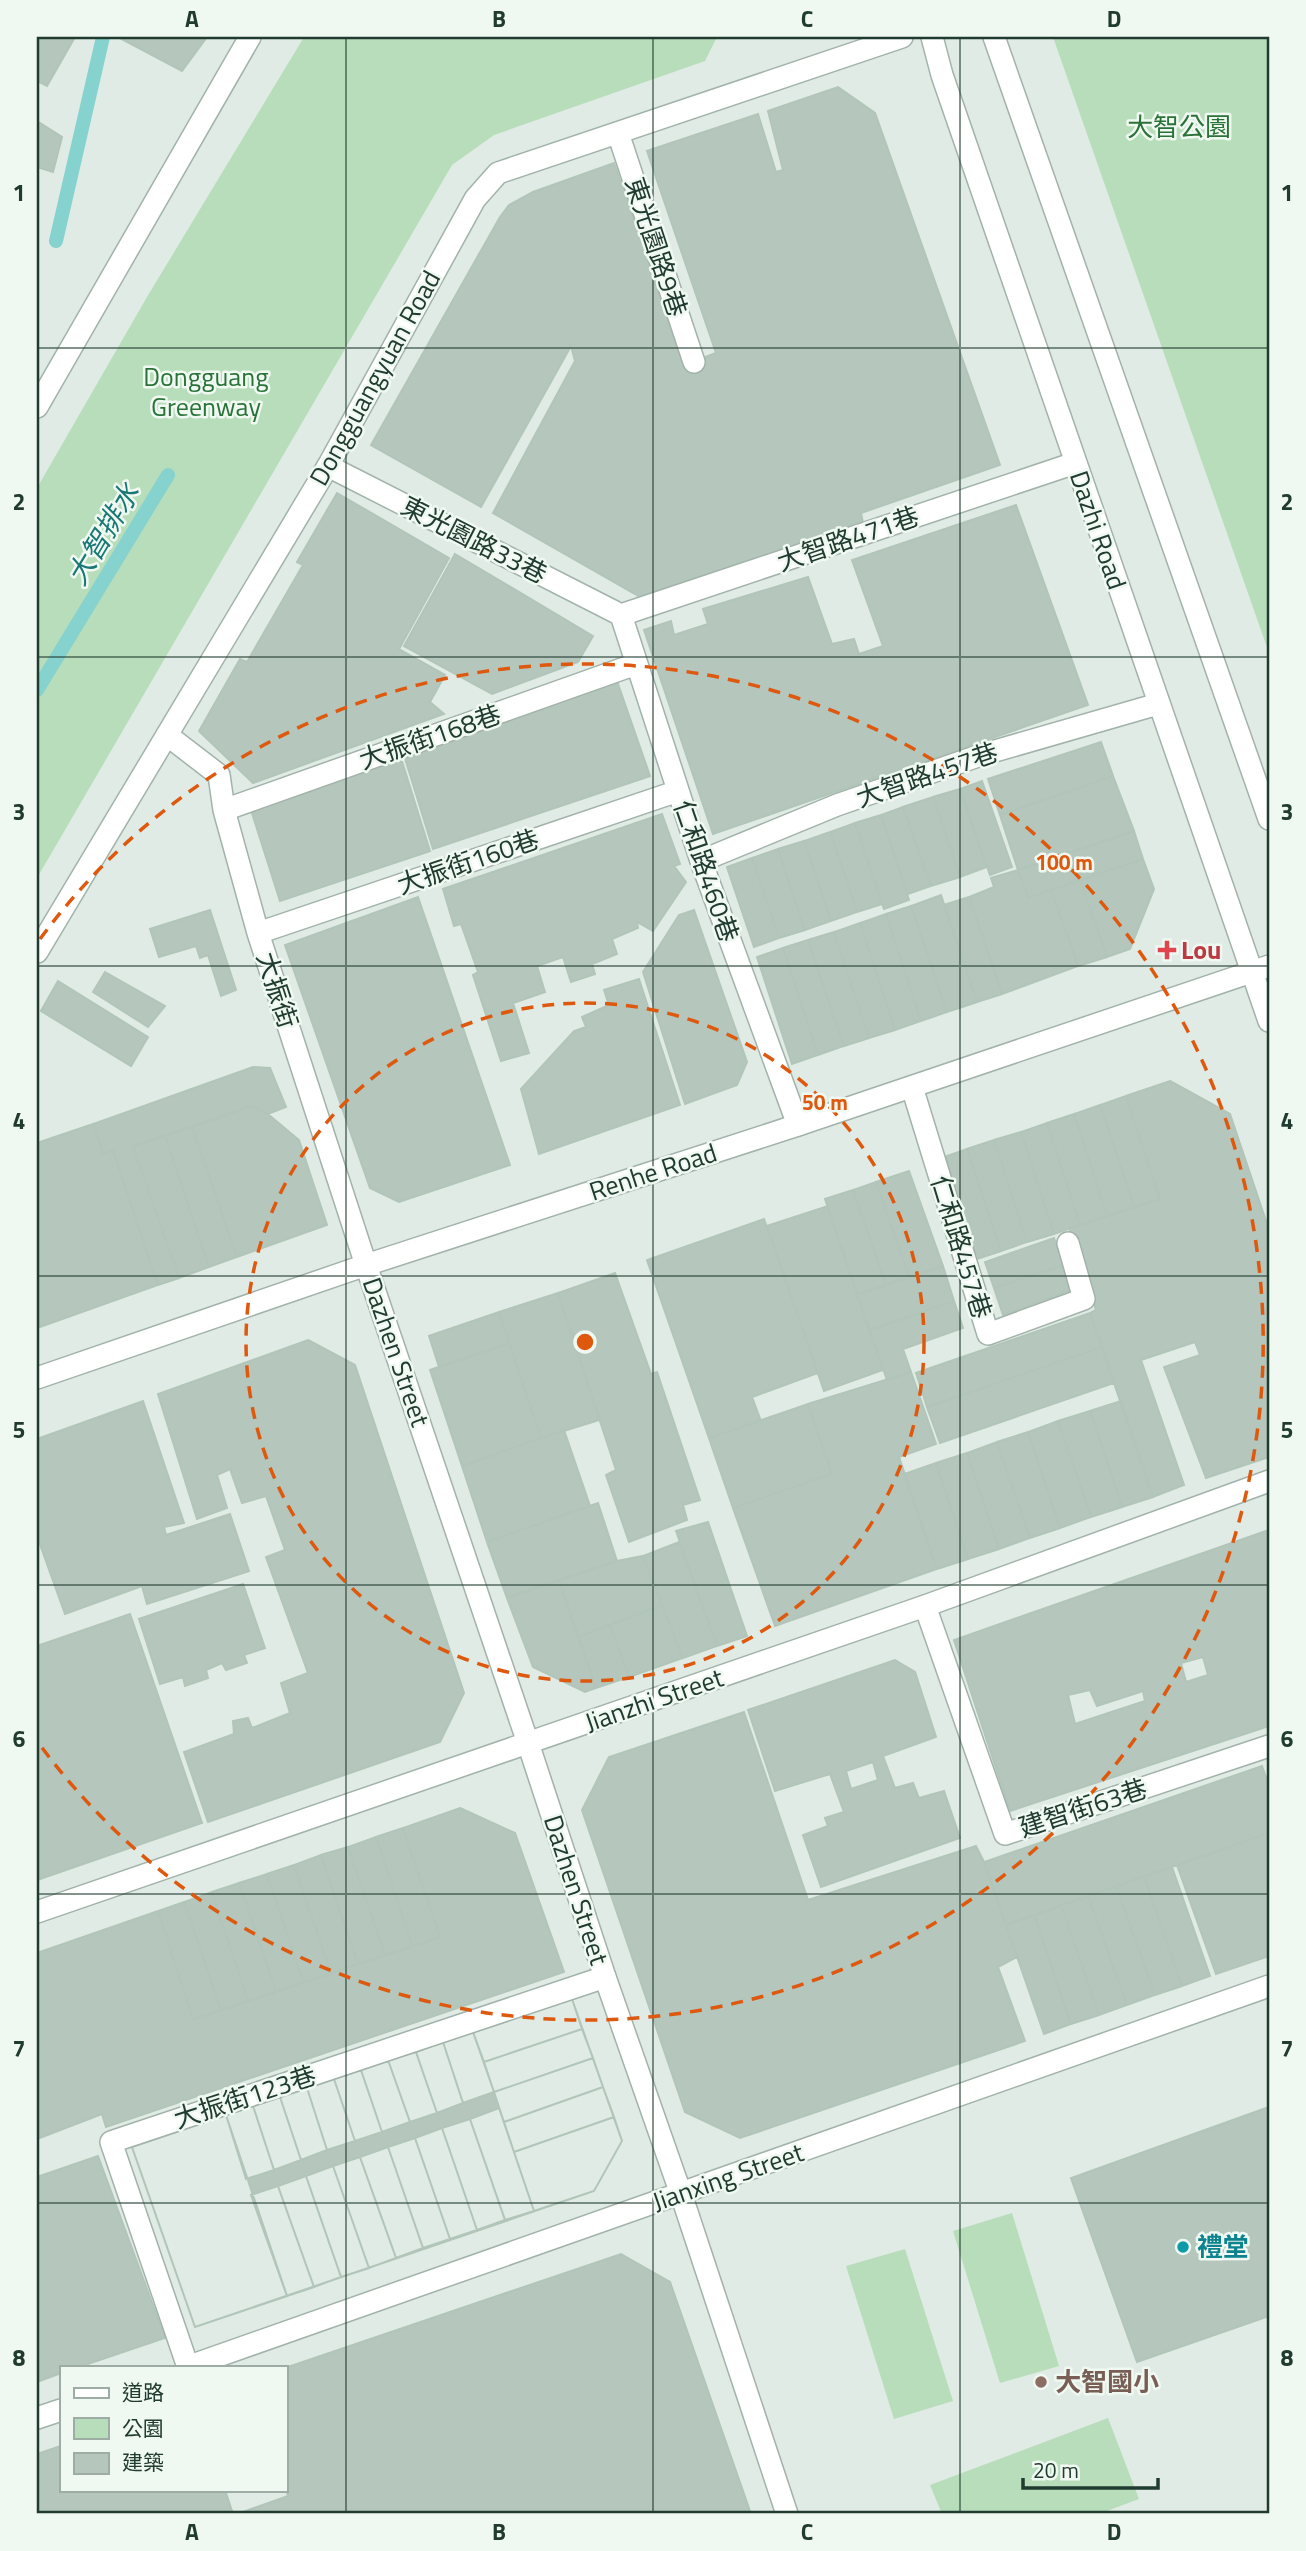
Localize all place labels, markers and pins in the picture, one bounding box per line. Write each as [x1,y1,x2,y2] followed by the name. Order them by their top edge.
[1181,930,1221,969] place label: Lou
[1159,942,1175,958] marker: Lou
[573,1330,597,1354] centre of rings
[1197,2227,1249,2266] place label: 禮堂
[1175,2239,1191,2255] marker: 禮堂
[1055,2362,1159,2401] place label: 大智國小
[1033,2374,1049,2390] marker: 大智國小

